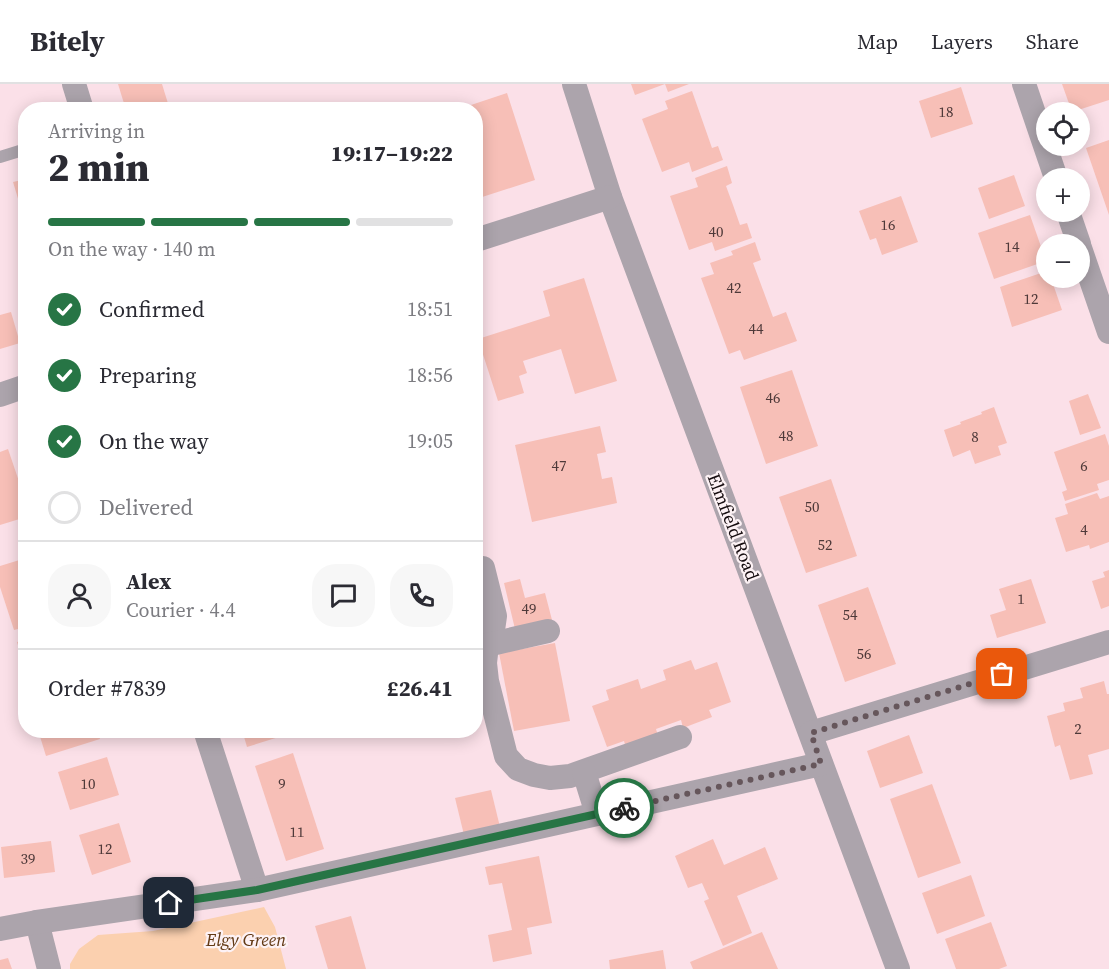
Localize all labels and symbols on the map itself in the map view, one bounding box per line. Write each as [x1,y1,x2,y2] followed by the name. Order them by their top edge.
[938,101,954,122] house number: 18
[880,214,896,235] house number: 16
[708,221,724,242] house number: 40
[1004,236,1020,257] house number: 14
[726,277,742,298] house number: 42
[1023,288,1039,309] house number: 12
[748,318,764,339] house number: 44
[765,387,781,408] house number: 46
[778,425,794,446] house number: 48
[971,426,979,447] house number: 8
[551,455,567,476] house number: 47
[1080,455,1088,476] house number: 6
[702,470,765,584] street label: Elmfield Road
[804,496,820,517] house number: 50
[1080,519,1088,540] house number: 4
[817,534,833,555] house number: 52
[1017,588,1025,609] house number: 1
[521,598,537,619] house number: 49
[842,604,858,625] house number: 54
[856,643,872,664] house number: 56
[976,648,1027,699] pin
[1074,718,1082,739] house number: 2
[80,773,96,794] house number: 10
[278,773,286,794] house number: 9
[594,778,654,838] courier
[289,821,305,842] house number: 11
[97,838,113,859] house number: 12
[20,848,36,869] house number: 39
[143,877,194,928] pin
[205,927,286,952] park label: Elgy Green

